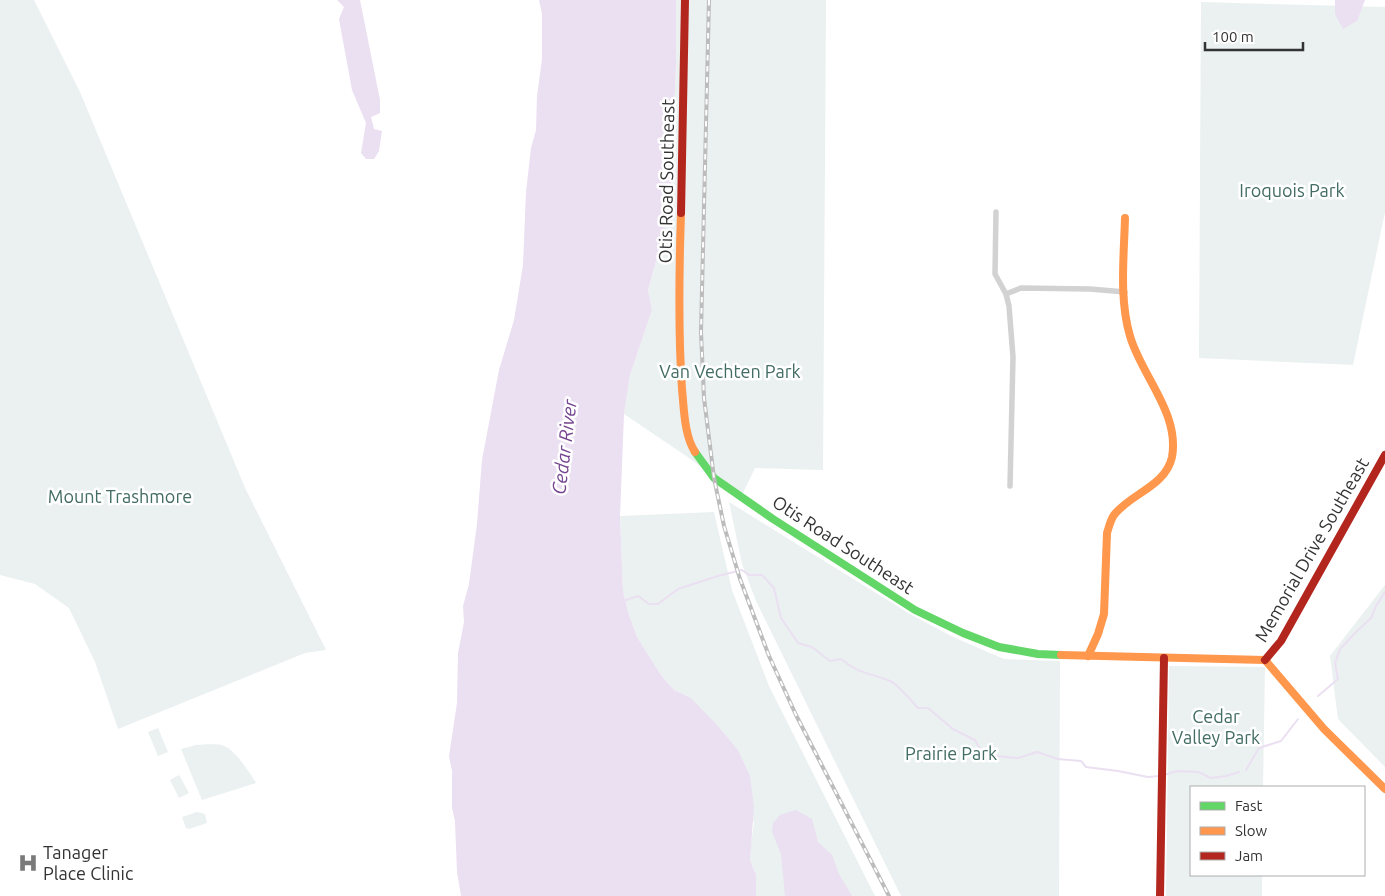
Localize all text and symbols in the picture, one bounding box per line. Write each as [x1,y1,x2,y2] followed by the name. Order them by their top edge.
[1205,20,1302,52] scale bar
[1212,28,1254,45] text: 100 m
[655,99,677,263] street label: Otis Road Southeast
[1239,180,1345,200] park label: Iroquois Park
[659,361,801,381] park label: Van Vechten Park
[547,397,581,496] water label: Cedar River
[1250,454,1372,645] street label: Memorial Drive Southeast
[48,486,192,506] park label: Mount Trashmore
[769,491,918,597] street label: Otis Road Southeast
[1172,706,1260,747] park label: Cedar Valley Park
[905,743,997,763] park label: Prairie Park
[1190,786,1365,876] legend
[1235,797,1263,814] text: Fast
[1235,822,1268,839] text: Slow
[43,842,133,883] place label: Tanager Place Clinic
[1235,847,1263,864] text: Jam
[17,852,39,874] hospital icon: Tanager Place Clinic

